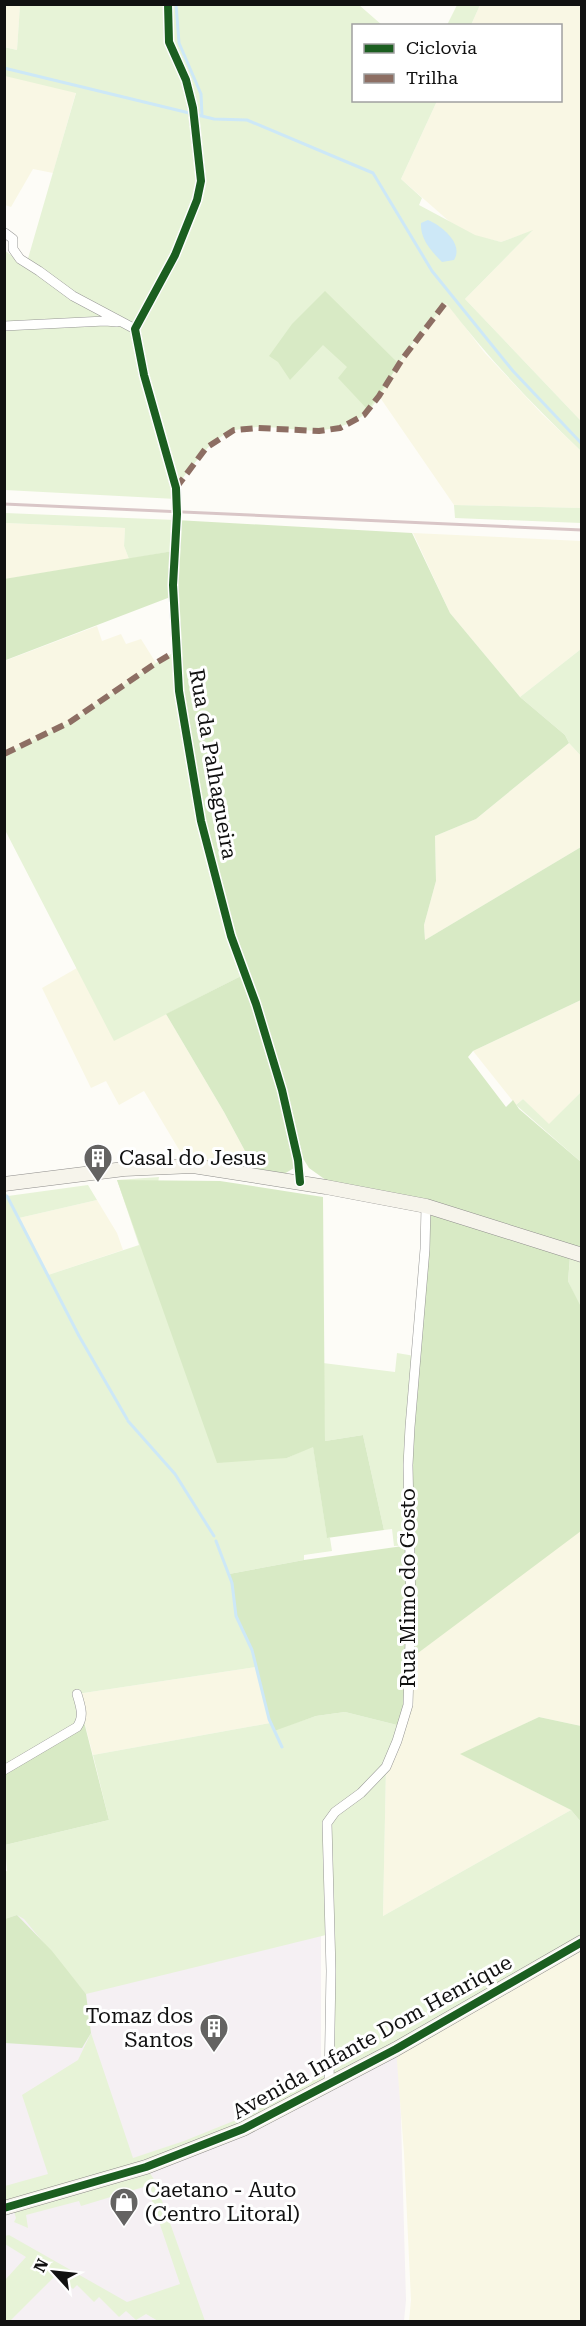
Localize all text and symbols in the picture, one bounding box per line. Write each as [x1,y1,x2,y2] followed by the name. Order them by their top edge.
[352,24,562,102] legend
[406,37,477,58] text: Ciclovia
[406,67,458,88] text: Trilha
[184,667,242,862] street label: Rua da Palhagueira
[82,1142,114,1184] building icon: Casal do Jesus
[119,1146,266,1170] place label: Casal do Jesus
[396,1488,420,1688] street label: Rua Mimo do Gosto
[228,1950,516,2124] street label: Avenida Infante Dom Henrique
[85,2004,193,2052] place label: Tomaz dos Santos
[198,2012,230,2054] building icon: Tomaz dos Santos
[145,2178,300,2226] place label: Caetano - Auto (Centro Litoral)
[108,2186,140,2228] shop icon: Caetano - Auto (Centro Litoral)
[24,2242,84,2302] north arrow
[30,2256,52,2275] text: N

